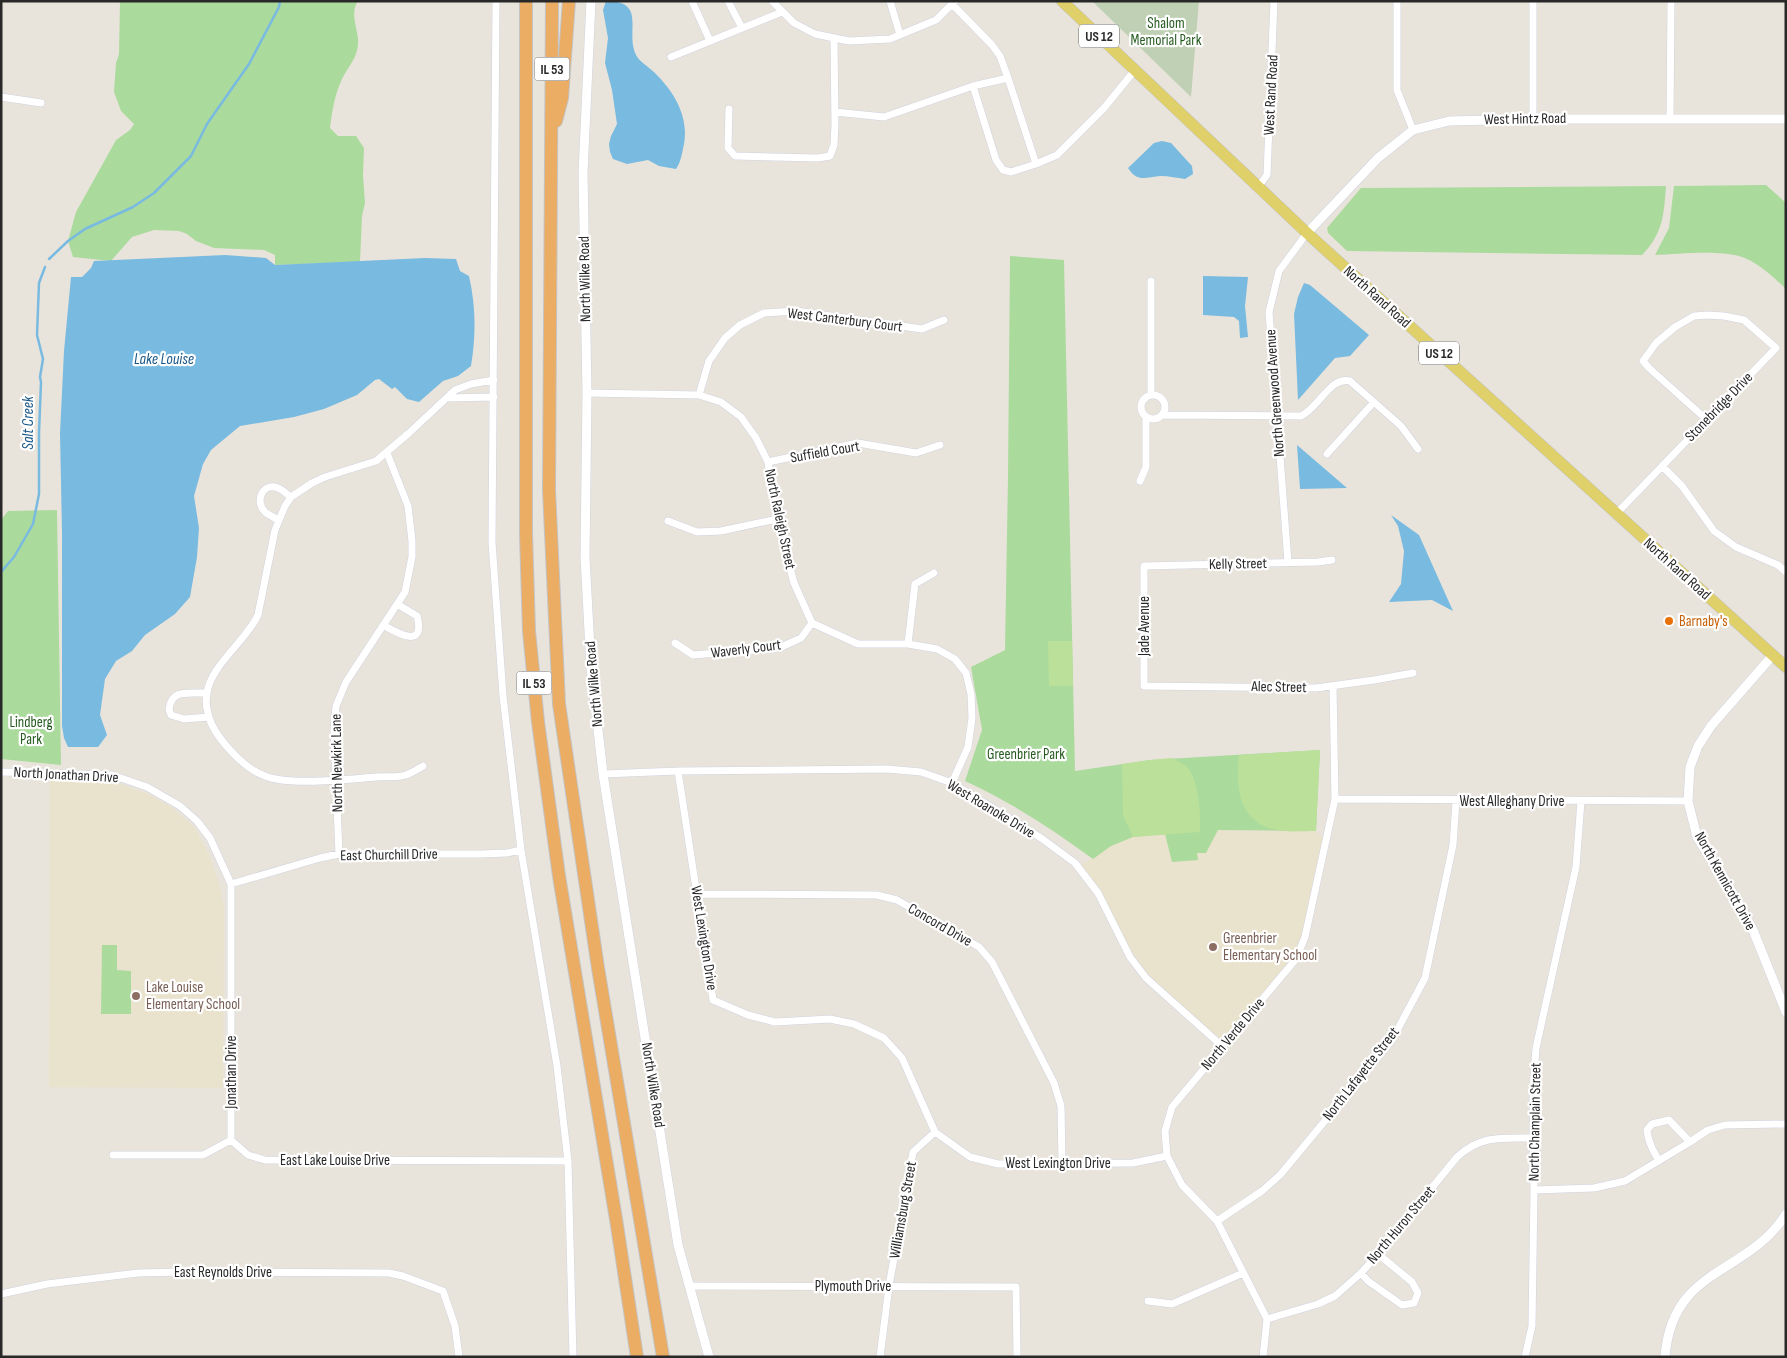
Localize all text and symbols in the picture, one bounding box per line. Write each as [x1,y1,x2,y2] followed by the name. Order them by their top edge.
[1131,14,1202,50] park label: Shalom Memorial Park
[1079,24,1119,48] road number: US 12
[1259,54,1283,136] street label: West Rand Road
[534,58,570,80] road number: IL 53
[1484,109,1566,129] street label: West Hintz Road
[575,236,595,322] street label: North Wilke Road
[1339,262,1415,332] street label: North Rand Road
[786,304,904,337] street label: West Canterbury Court
[1261,329,1289,457] street label: North Greenwood Avenue
[1419,342,1459,364] road number: US 12
[134,350,194,369] water label: Lake Louise
[1681,368,1757,446] street label: Stonebridge Drive
[19,395,38,450] water label: Salt Creek
[789,436,862,467] street label: Suffield Court
[760,467,800,571] street label: North Raleigh Street
[1639,534,1715,604] street label: North Rand Road
[1209,554,1268,574] street label: Kelly Street
[1135,596,1154,657] street label: Jade Avenue
[1679,612,1728,631] place label: Barnaby's
[1663,615,1675,627] marker: Barnaby's
[710,635,783,663] street label: Waverly Court
[581,640,607,728] street label: North Wilke Road
[516,671,552,694] road number: IL 53
[1250,677,1307,697] street label: Alec Street
[9,713,53,749] park label: Lindberg Park
[327,714,347,812] street label: North Newkirk Lane
[987,745,1065,764] park label: Greenbrier Park
[13,763,119,787] street label: North Jonathan Drive
[944,775,1038,843] street label: West Roanoke Drive
[1459,792,1565,811] street label: West Alleghany Drive
[1690,828,1760,934] street label: North Kennicott Drive
[340,845,438,865] street label: East Churchill Drive
[686,884,722,992] street label: West Lexington Drive
[905,899,975,951] street label: Concord Drive
[1223,929,1317,965] place label: Greenbrier Elementary School
[1207,941,1219,953] marker: Greenbrier Elementary School
[146,978,240,1014] place label: Lake Louise Elementary School
[130,990,142,1002] marker: Lake Louise Elementary School
[1197,994,1269,1074] street label: North Verde Drive
[1319,1023,1404,1125] street label: North Lafayette Street
[222,1035,241,1110] street label: Jonathan Drive
[637,1041,669,1129] street label: North Wilke Road
[1524,1062,1546,1182] street label: North Champlain Street
[280,1151,390,1170] street label: East Lake Louise Drive
[1005,1154,1111,1173] street label: West Lexington Drive
[885,1159,921,1260] street label: Williamsburg Street
[1363,1182,1440,1268] street label: North Huron Street
[174,1263,272,1282] street label: East Reynolds Drive
[815,1277,891,1296] street label: Plymouth Drive

